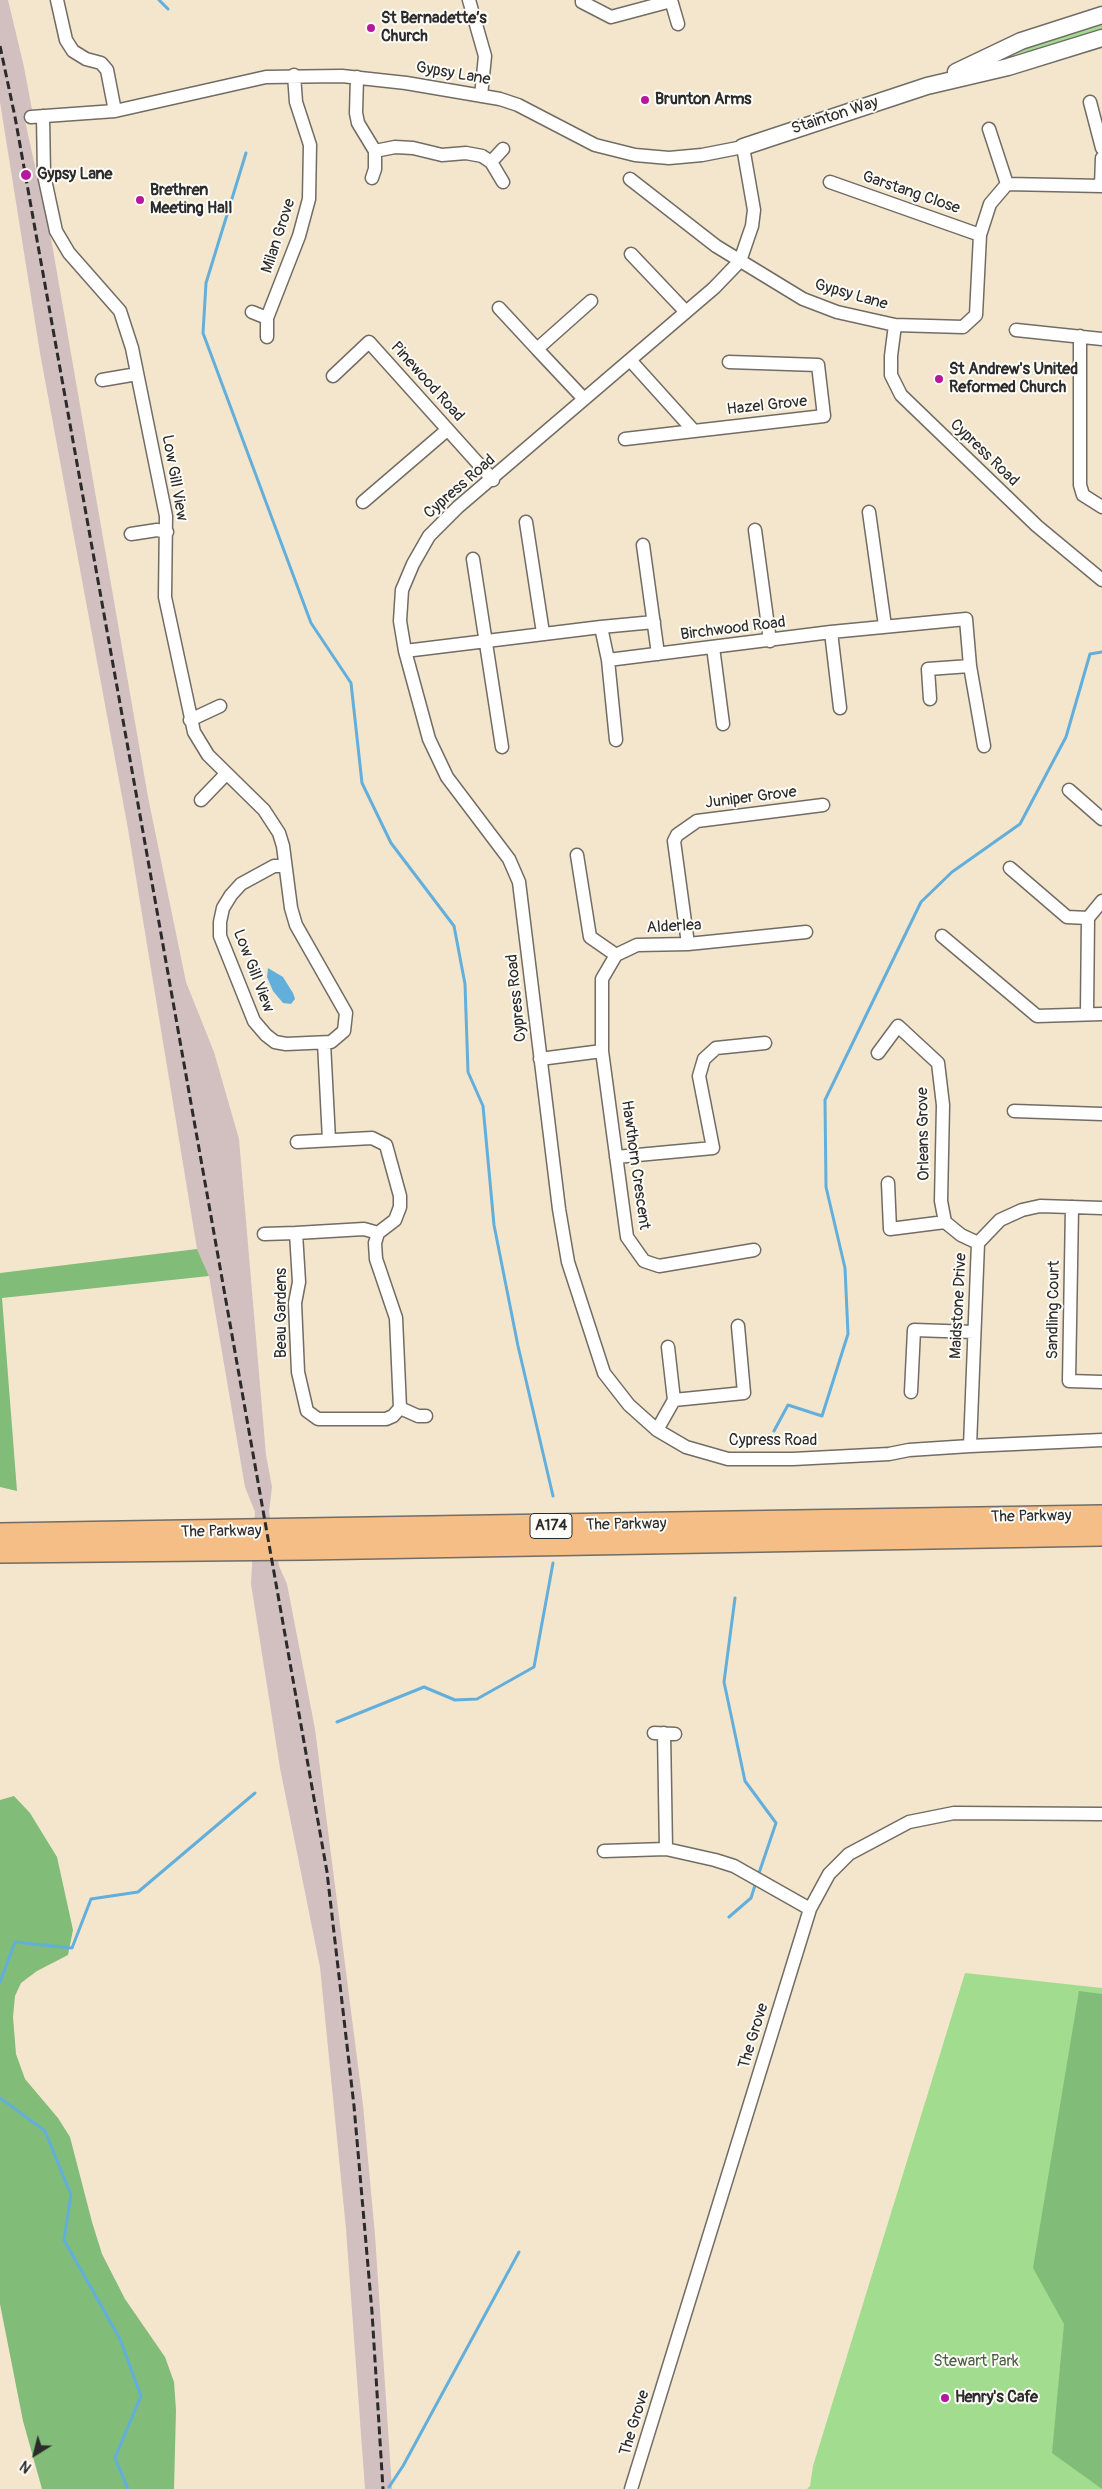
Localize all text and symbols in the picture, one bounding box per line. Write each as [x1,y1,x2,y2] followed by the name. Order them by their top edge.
[381,9,487,47] place label: St Bernadette’s Church
[365,22,377,34] marker: St Bernadette’s Church
[414,58,492,90] street label: Gypsy Lane
[655,90,751,110] place label: Brunton Arms
[789,93,881,139] street label: Stainton Way
[639,94,651,106] marker: Brunton Arms
[37,165,112,185] place label: Gypsy Lane
[860,167,962,219] street label: Garstang Close
[19,168,33,182] marker: Gypsy Lane
[150,181,232,219] place label: Brethren Meeting Hall
[134,194,146,206] marker: Brethren Meeting Hall
[258,196,300,276] street label: Milan Grove
[812,275,890,315] street label: Gypsy Lane
[386,338,468,426] street label: Pinewood Road
[949,360,1078,398] place label: St Andrew's United Reformed Church
[933,373,945,385] marker: St Andrew's United Reformed Church
[726,392,808,420] street label: Hazel Grove
[946,415,1022,491] street label: Cypress Road
[157,433,191,523] street label: Low Gill View
[420,451,500,523] street label: Cypress Road
[679,613,787,645] street label: Birchwood Road
[704,783,798,813] street label: Juniper Grove
[646,916,702,938] street label: Alderlea
[228,927,278,1015] street label: Low Gill View
[503,953,531,1043] street label: Cypress Road
[914,1087,934,1181] street label: Orleans Grove
[616,1099,654,1231] street label: Hawthorn Crescent
[947,1252,971,1360] street label: Maidstone Drive
[1044,1260,1064,1360] street label: Sandling Court
[272,1268,292,1358] street label: Beau Gardens
[729,1431,817,1451] street label: Cypress Road
[990,1507,1072,1527] street label: The Parkway
[530,1514,572,1538] road number: A174
[585,1515,667,1535] street label: The Parkway
[180,1522,262,1542] street label: The Parkway
[735,2001,773,2071] street label: The Grove
[933,2352,1019,2372] park label: Stewart Park
[616,2388,654,2458] street label: The Grove
[955,2388,1038,2408] place label: Henry's Cafe
[939,2392,951,2404] marker: Henry's Cafe
[10,2429,60,2479] north arrow
[17,2457,35,2476] text: N

